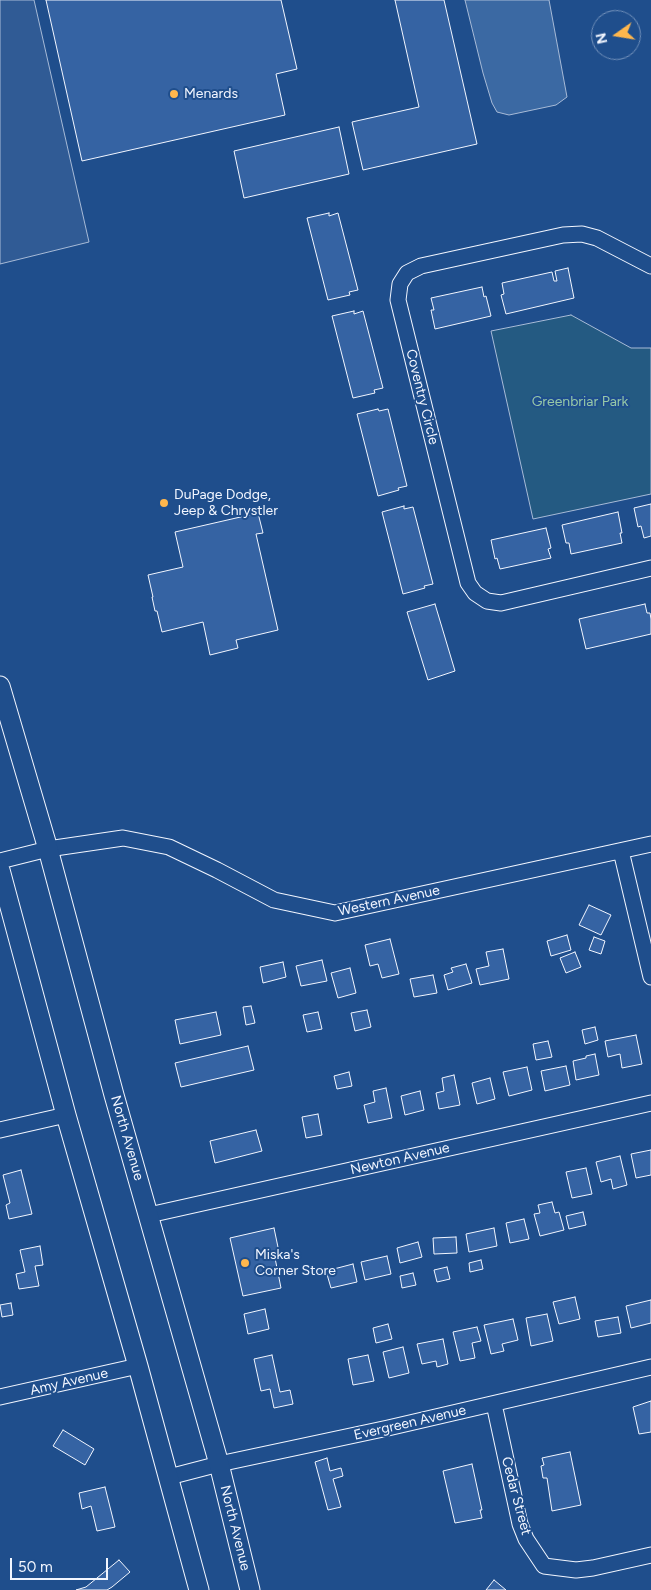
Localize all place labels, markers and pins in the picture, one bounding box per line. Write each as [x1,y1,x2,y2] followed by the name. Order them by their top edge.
[184,86,238,102] place label: Menards
[168,88,180,100] marker: Menards
[174,487,278,520] place label: DuPage Dodge, Jeep & Chrystler
[158,497,170,509] marker: DuPage Dodge, Jeep & Chrystler
[255,1247,336,1280] place label: Miska's Corner Store
[239,1257,251,1269] marker: Miska's Corner Store

